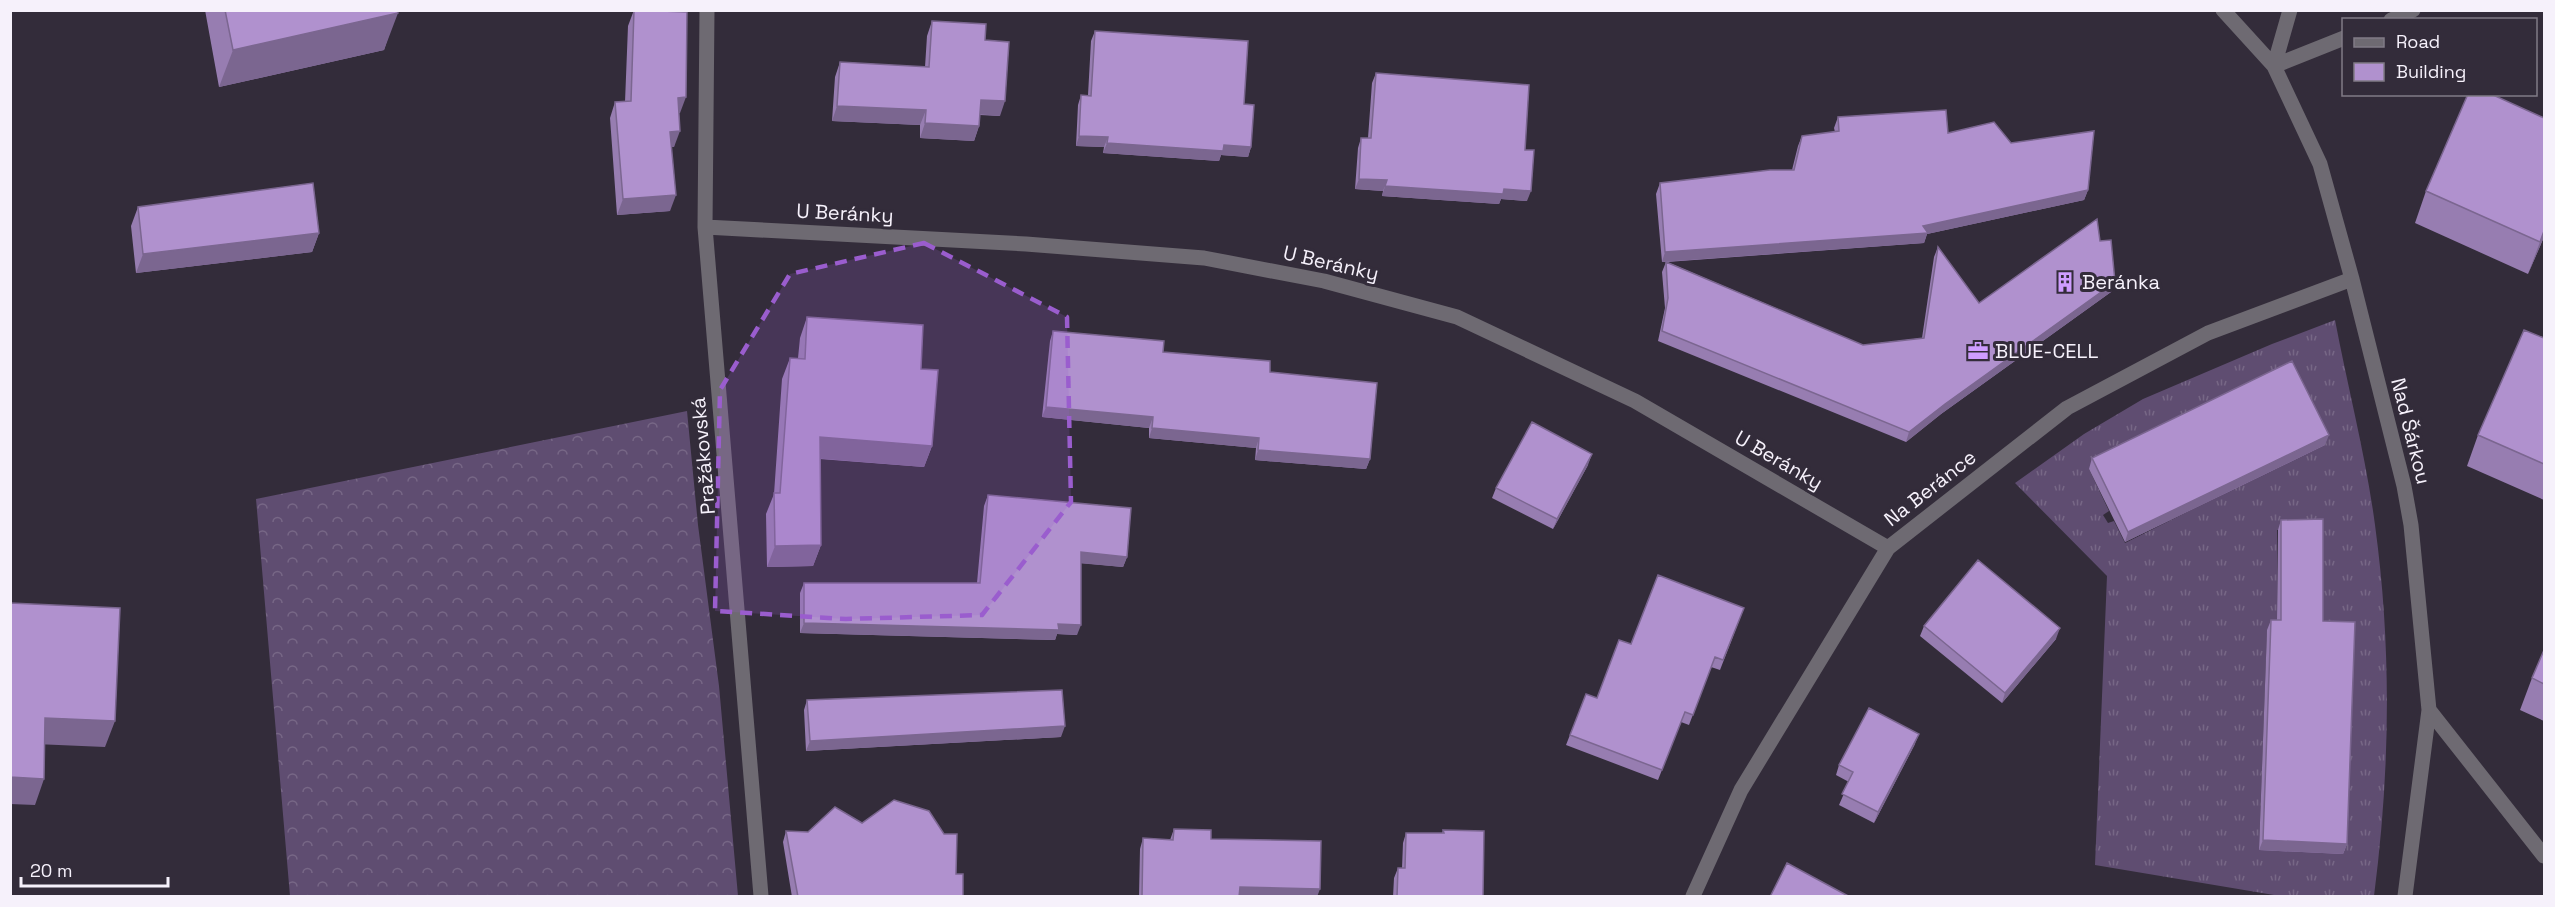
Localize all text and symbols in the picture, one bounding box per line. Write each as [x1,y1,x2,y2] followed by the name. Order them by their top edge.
[2342,18,2537,96] legend
[2396,30,2440,53] text: Road
[2396,60,2466,83] text: Building
[796,197,894,229] street label: U Beránky
[1281,239,1381,287] street label: U Beránky
[2082,269,2160,295] place label: Beránka
[2053,270,2077,294] building icon: Beránka
[1995,338,2098,364] place label: BLUE-CELL
[1966,339,1990,363] office icon: BLUE-CELL
[2385,375,2437,487] street label: Nad Šárkou
[685,396,721,516] street label: Pražákovská
[1730,424,1828,496] street label: U Beránky
[1879,444,1981,532] street label: Na Beránce
[21,850,168,888] scale bar
[30,859,73,882] text: 20 m

